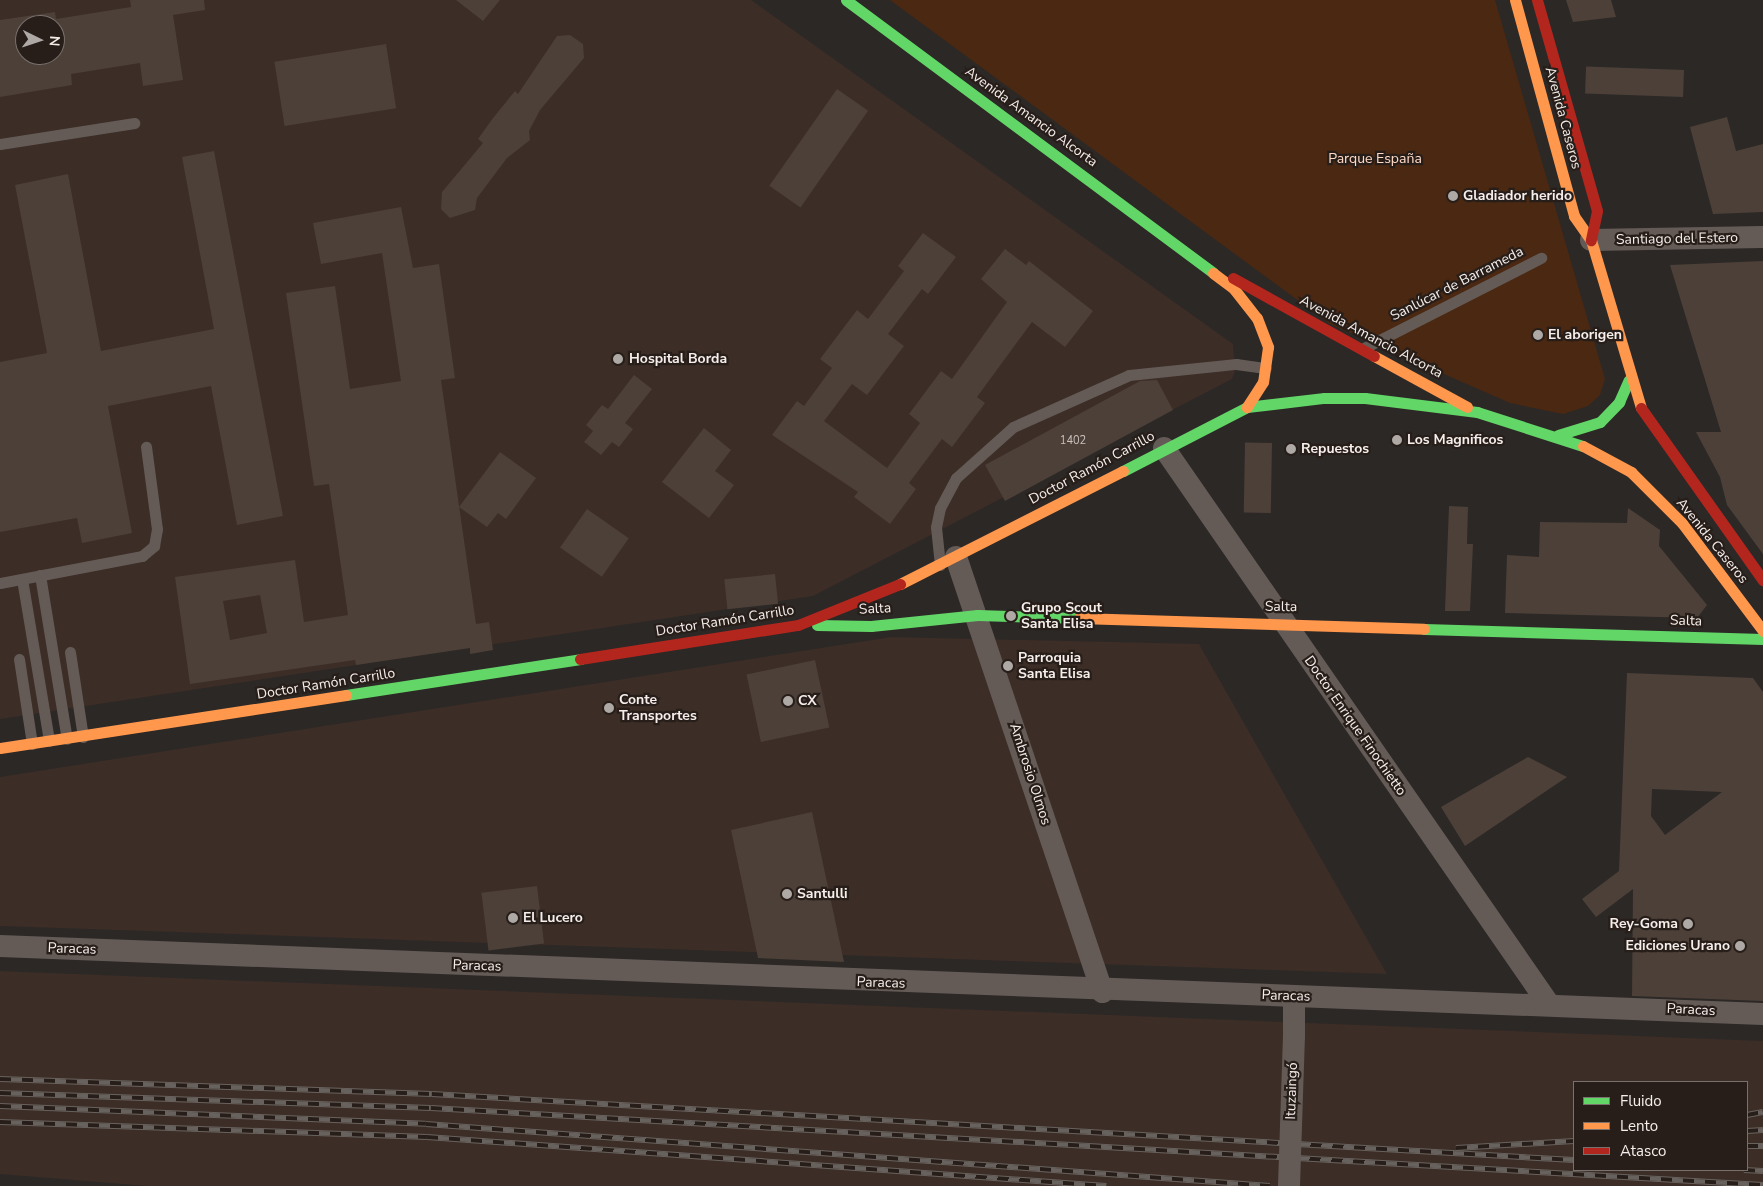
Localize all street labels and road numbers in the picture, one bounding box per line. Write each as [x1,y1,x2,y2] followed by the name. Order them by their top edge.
[962,63,1100,171] street label: Avenida Amancio Alcorta
[1541,65,1585,171] street label: Avenida Caseros
[1616,230,1738,248] street label: Santiago del Estero
[1388,243,1526,325] street label: Sanlúcar de Barrameda
[1297,292,1445,382] street label: Avenida Amancio Alcorta
[1026,428,1158,508] street label: Doctor Ramón Carrillo
[1672,495,1752,587] street label: Avenida Caseros
[1265,598,1297,616] street label: Salta
[858,600,892,618] street label: Salta
[655,602,795,640] street label: Doctor Ramón Carrillo
[1670,612,1702,630] street label: Salta
[1300,653,1410,799] street label: Doctor Enrique Finochietto
[256,665,396,703] street label: Doctor Ramón Carrillo
[1006,721,1054,827] street label: Ambrosio Olmos
[47,940,97,958] street label: Paracas
[452,957,502,975] street label: Paracas
[856,974,906,992] street label: Paracas
[1261,987,1311,1005] street label: Paracas
[1666,1000,1716,1020] street label: Paracas
[1283,1062,1301,1120] street label: Ituzaingó

